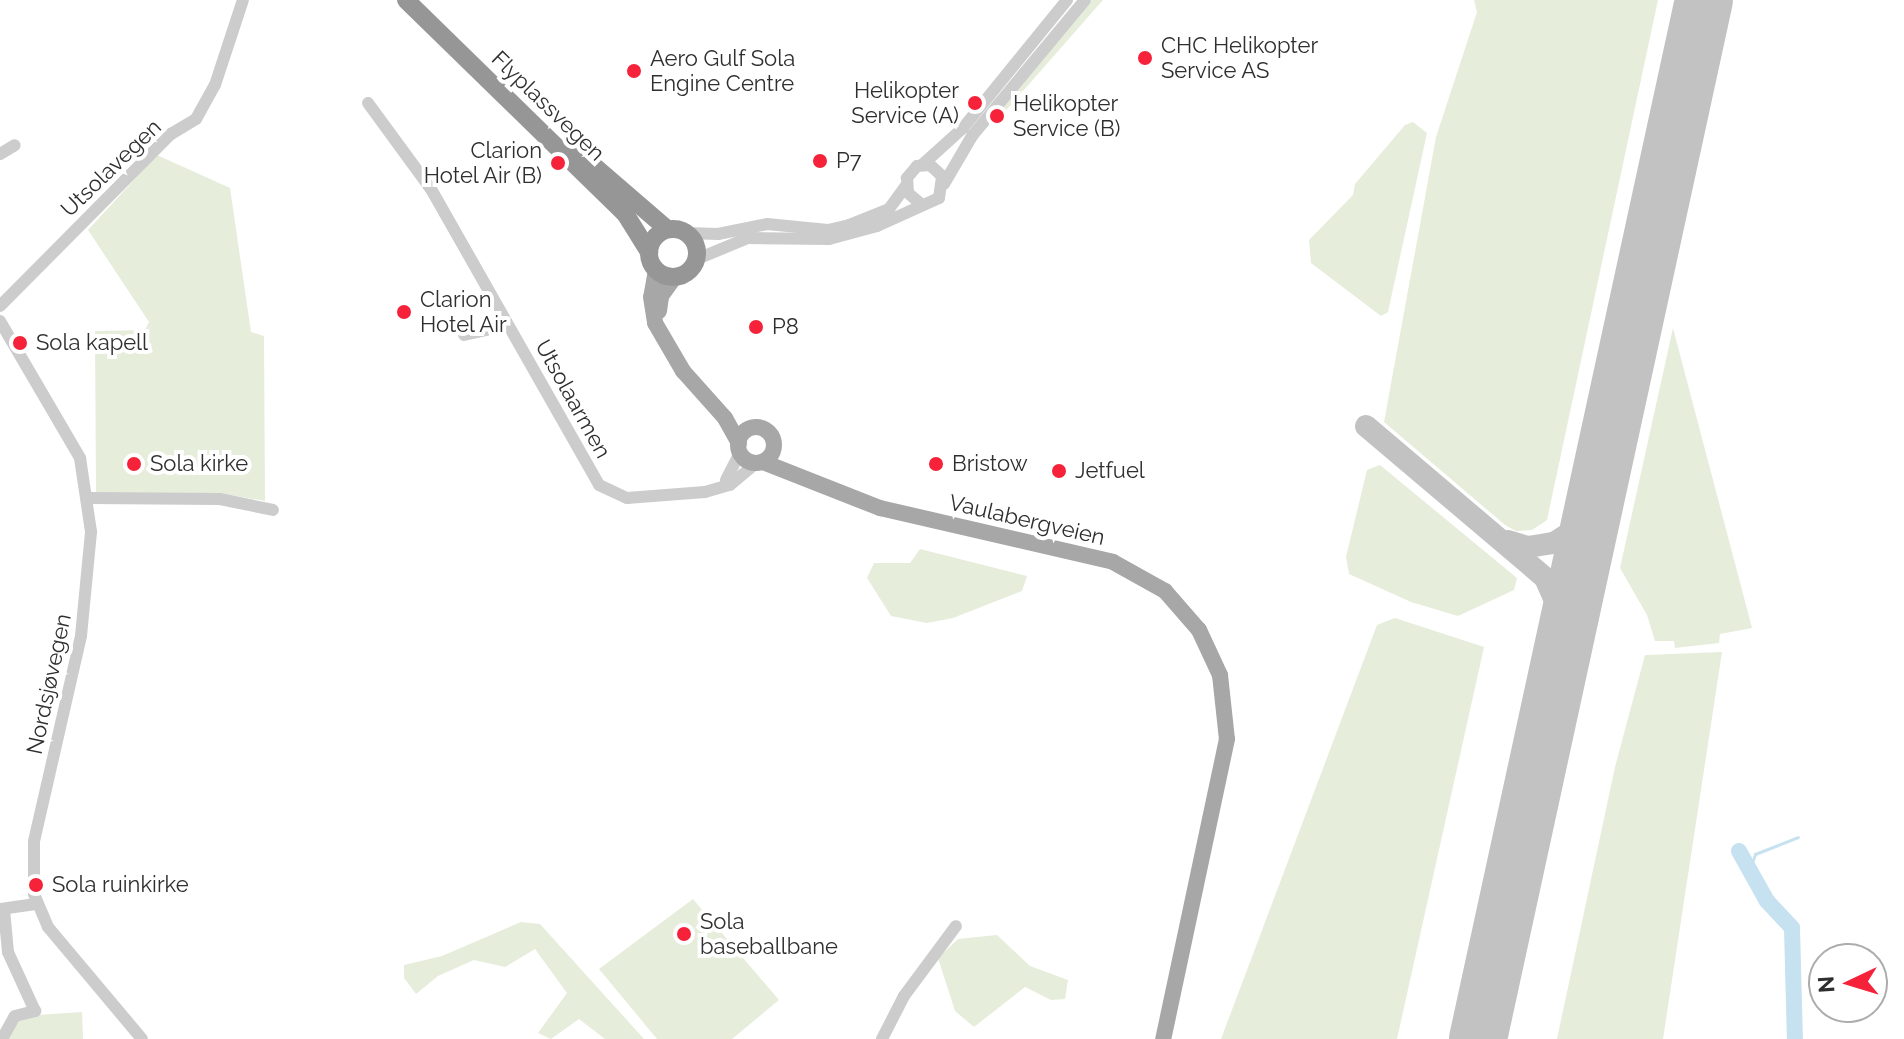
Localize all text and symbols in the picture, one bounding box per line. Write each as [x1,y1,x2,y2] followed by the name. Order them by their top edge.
[1161,32,1318,84] place label: CHC Helikopter Service AS
[650,45,796,96] place label: Aero Gulf Sola Engine Centre
[486,46,610,166] street label: Flyplassvegen
[1136,49,1154,67] marker: CHC Helikopter Service AS
[625,62,643,80] marker: Aero Gulf Sola Engine Centre
[851,77,959,128] place label: Helikopter Service (A)
[1013,90,1120,142] place label: Helikopter Service (B)
[966,94,984,112] marker: Helikopter Service (A)
[988,107,1006,125] marker: Helikopter Service (B)
[55,114,167,222] street label: Utsolavegen
[422,137,542,188] place label: Clarion Hotel Air (B)
[836,148,861,174] place label: P7
[811,152,829,170] marker: P7
[549,154,567,172] marker: Clarion Hotel Air (B)
[420,286,508,338] place label: Clarion Hotel Air
[395,303,413,321] marker: Clarion Hotel Air
[772,314,799,340] place label: P8
[747,318,765,336] marker: P8
[36,330,148,356] place label: Sola kapell
[11,334,29,352] marker: Sola kapell
[530,335,616,463] street label: Utsolaarmen
[150,451,248,477] place label: Sola kirke
[952,451,1028,477] place label: Bristow
[125,455,143,473] marker: Sola kirke
[927,455,945,473] marker: Bristow
[1075,458,1145,484] place label: Jetfuel
[1050,462,1068,480] marker: Jetfuel
[947,489,1107,551] street label: Vaulabergveien
[21,611,77,757] street label: Nordsjøvegen
[52,872,189,898] place label: Sola ruinkirke
[27,876,45,894] marker: Sola ruinkirke
[700,908,838,960] place label: Sola baseballbane
[675,925,693,943] marker: Sola baseballbane
[1808,943,1888,1023] north arrow
[1813,975,1840,994] text: N

